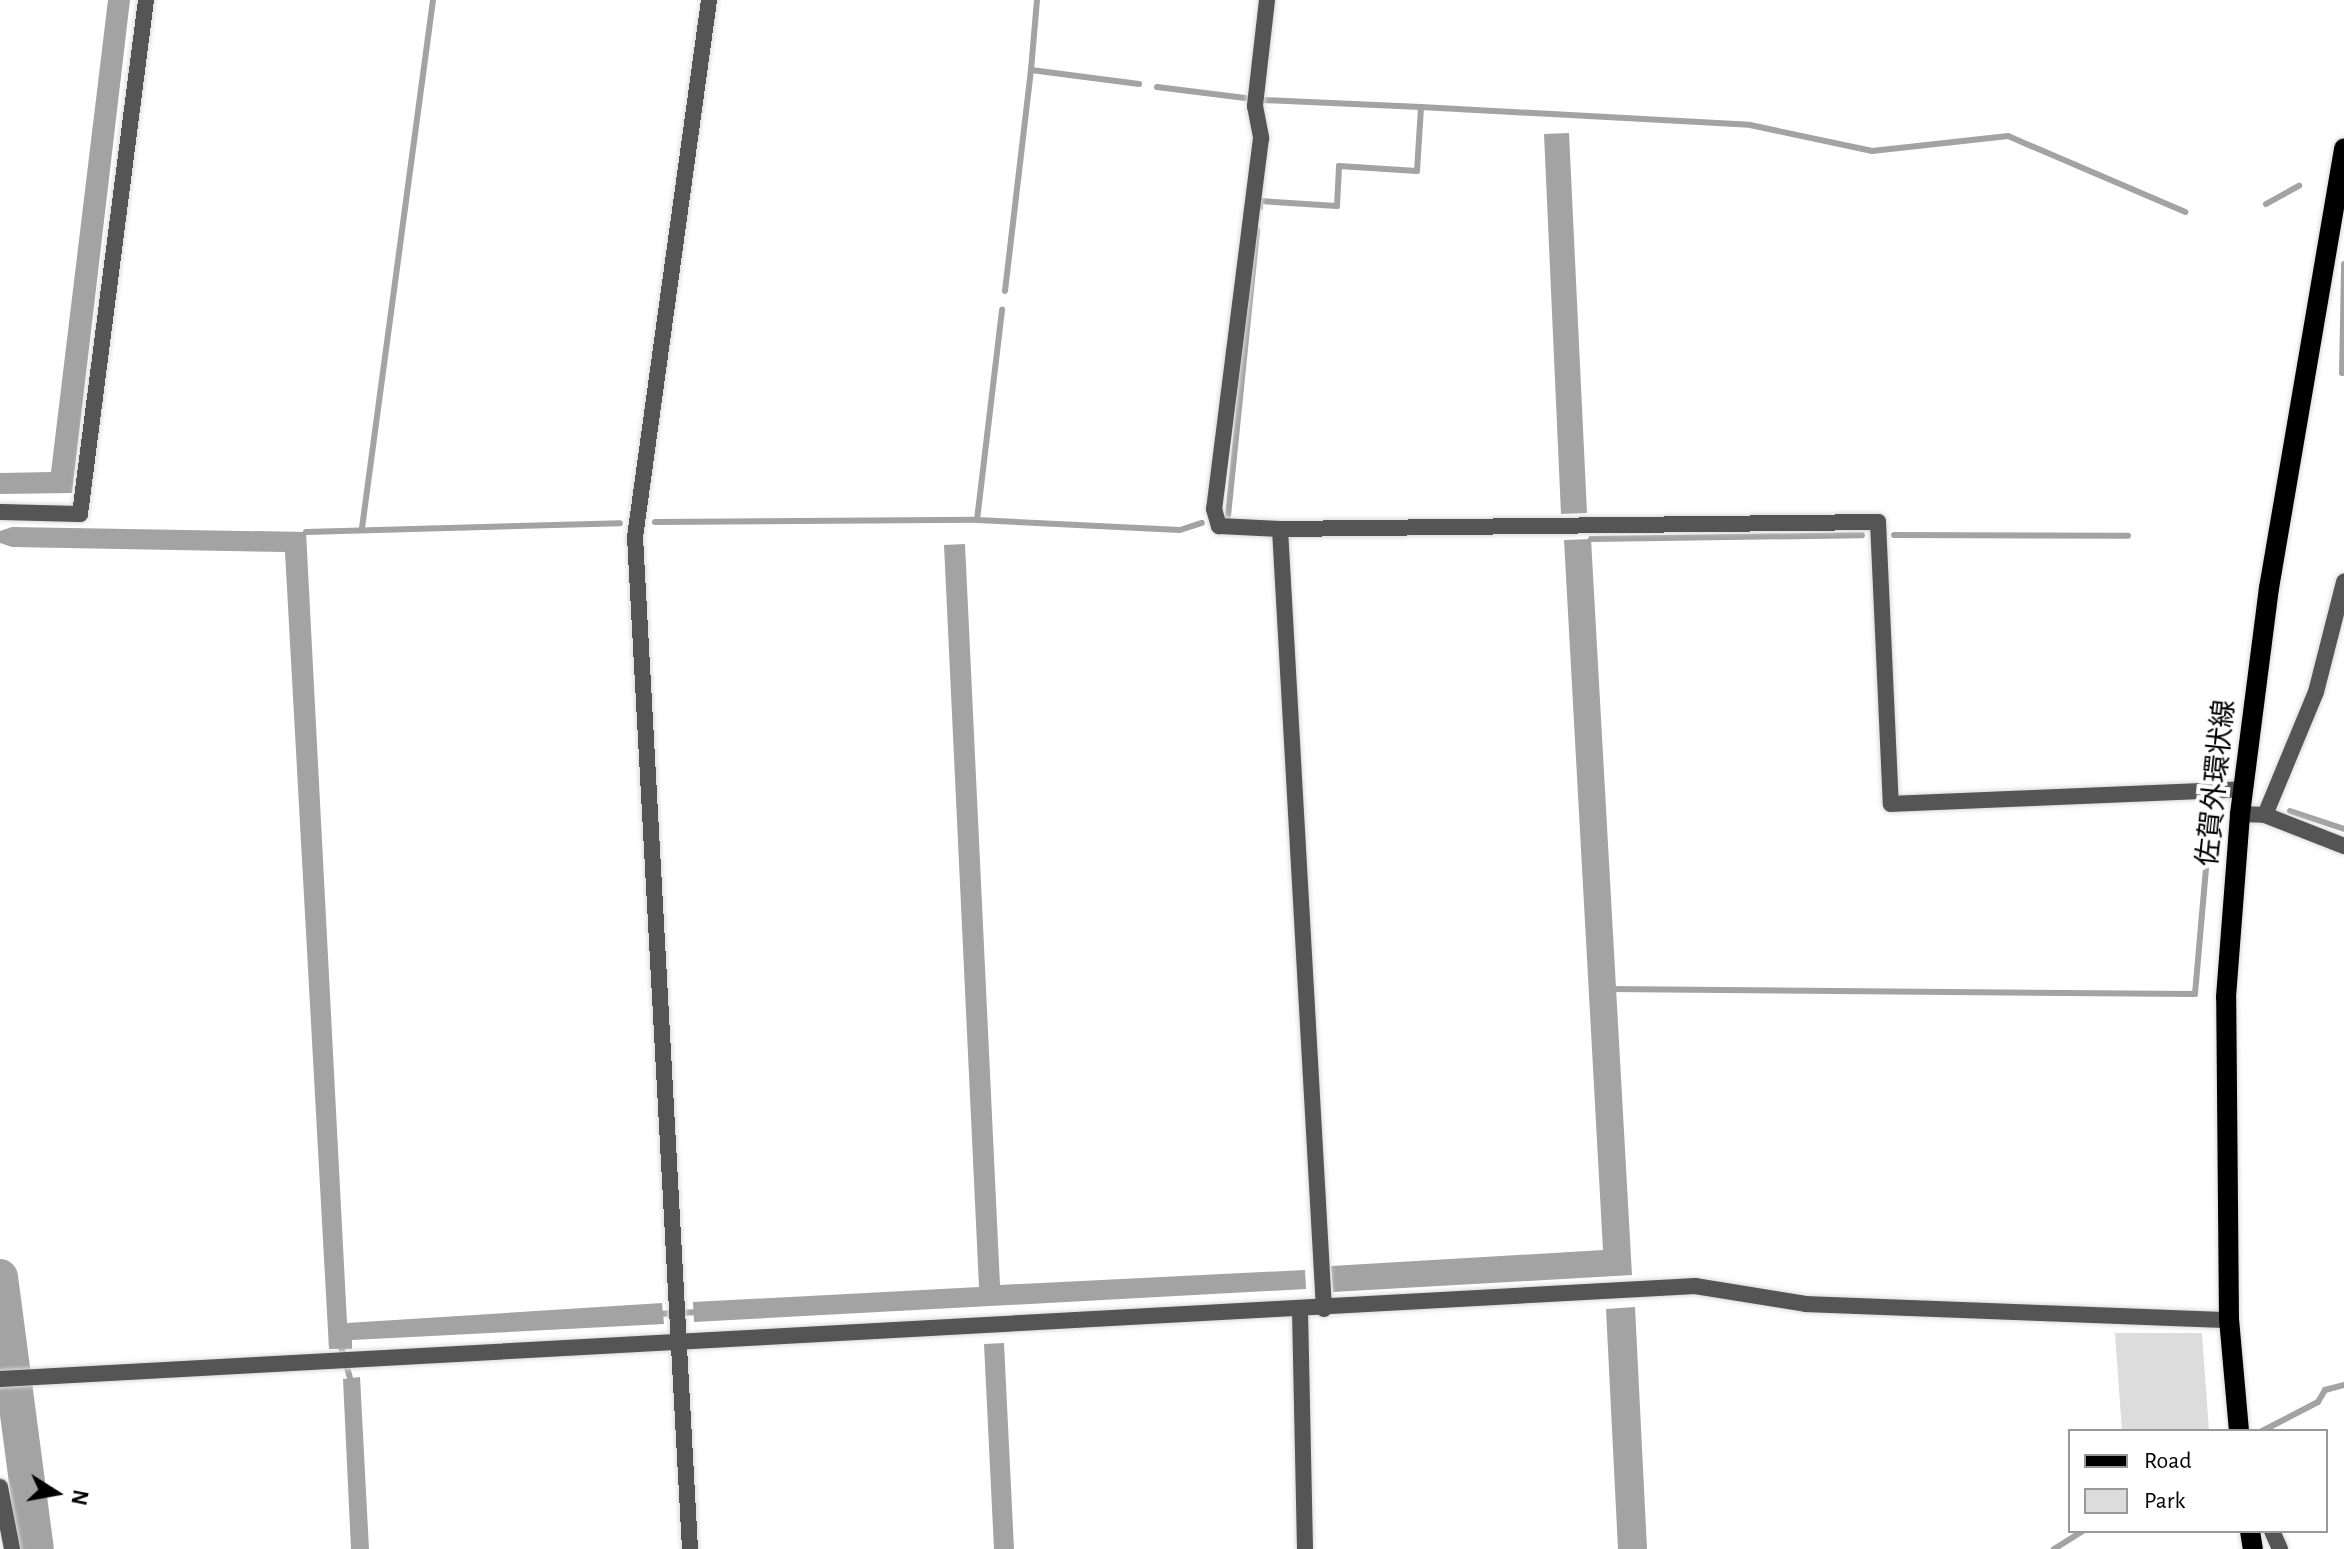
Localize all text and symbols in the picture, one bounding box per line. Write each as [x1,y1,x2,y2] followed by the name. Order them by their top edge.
[2192,698,2242,868] street label: 佐賀外環状線
[2068,1429,2328,1533] legend
[2144,1449,2192,1473] text: Road
[16,1453,96,1533] north arrow
[67,1488,92,1507] text: N
[2144,1489,2185,1513] text: Park

